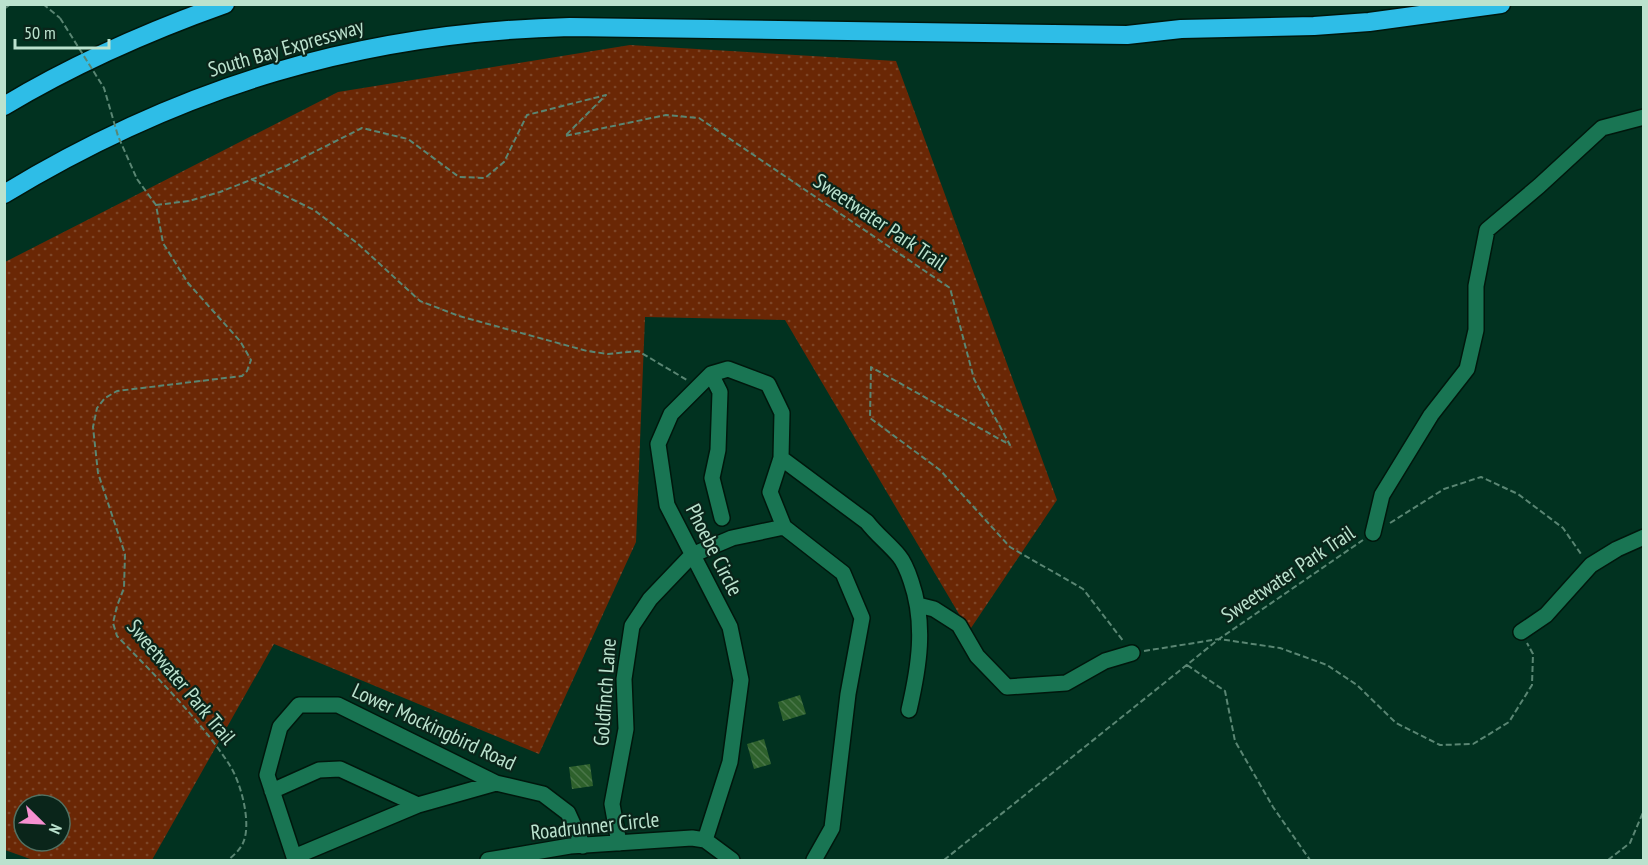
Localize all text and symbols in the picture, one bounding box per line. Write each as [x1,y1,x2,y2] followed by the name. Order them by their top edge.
[15,12,110,50] scale bar
[205,12,367,83] street label: South Bay Expressway
[24,21,56,44] text: 50 m
[808,167,952,276] street label: Sweetwater Park Trail
[680,499,749,600] street label: Phoebe Circle
[1216,519,1360,628] street label: Sweetwater Park Trail
[121,614,242,750] street label: Sweetwater Park Trail
[587,637,622,747] street label: Goldfinch Lane
[348,677,520,776] street label: Lower Mockingbird Road
[12,793,72,853] north arrow
[529,805,660,846] street label: Roadrunner Circle
[45,821,67,837] text: N

